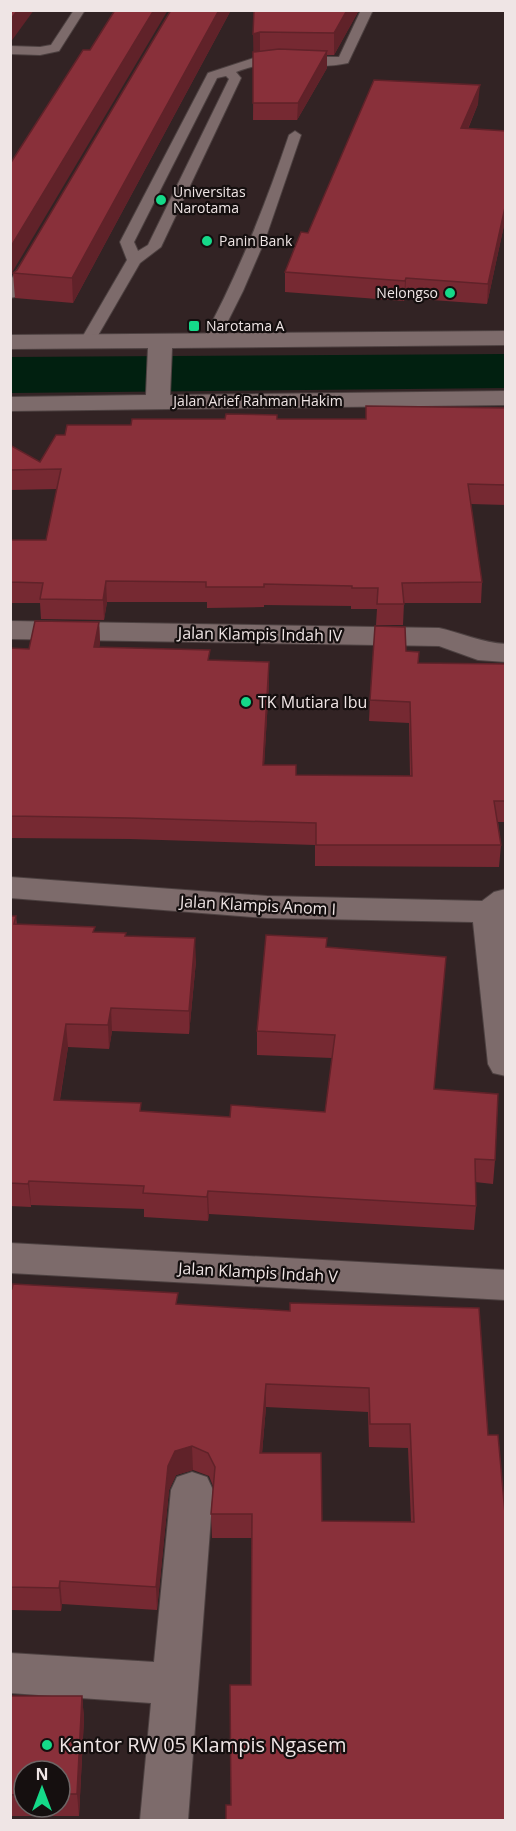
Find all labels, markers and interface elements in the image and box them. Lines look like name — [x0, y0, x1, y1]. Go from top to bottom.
place label: Universitas Narotama — [173, 182, 246, 217]
marker: Universitas Narotama — [154, 193, 168, 207]
place label: Panin Bank — [219, 231, 293, 250]
marker: Panin Bank — [200, 234, 214, 248]
place label: Nelongso — [376, 283, 438, 302]
marker: Nelongso — [443, 286, 457, 300]
place label: Narotama A — [206, 316, 285, 335]
marker: Narotama A — [187, 319, 201, 333]
street label: Jalan Arief Rahman Hakim — [171, 391, 343, 410]
street label: Jalan Klampis Indah IV — [176, 622, 343, 646]
place label: TK Mutiara Ibu — [258, 691, 367, 713]
marker: TK Mutiara Ibu — [239, 695, 253, 709]
street label: Jalan Klampis Anom I — [177, 890, 337, 920]
street label: Jalan Klampis Indah V — [176, 1257, 339, 1287]
place label: Kantor RW 05 Klampis Ngasem — [59, 1731, 346, 1758]
marker: Kantor RW 05 Klampis Ngasem — [40, 1738, 54, 1752]
north arrow — [12, 1759, 72, 1819]
text: N — [35, 1763, 49, 1785]

